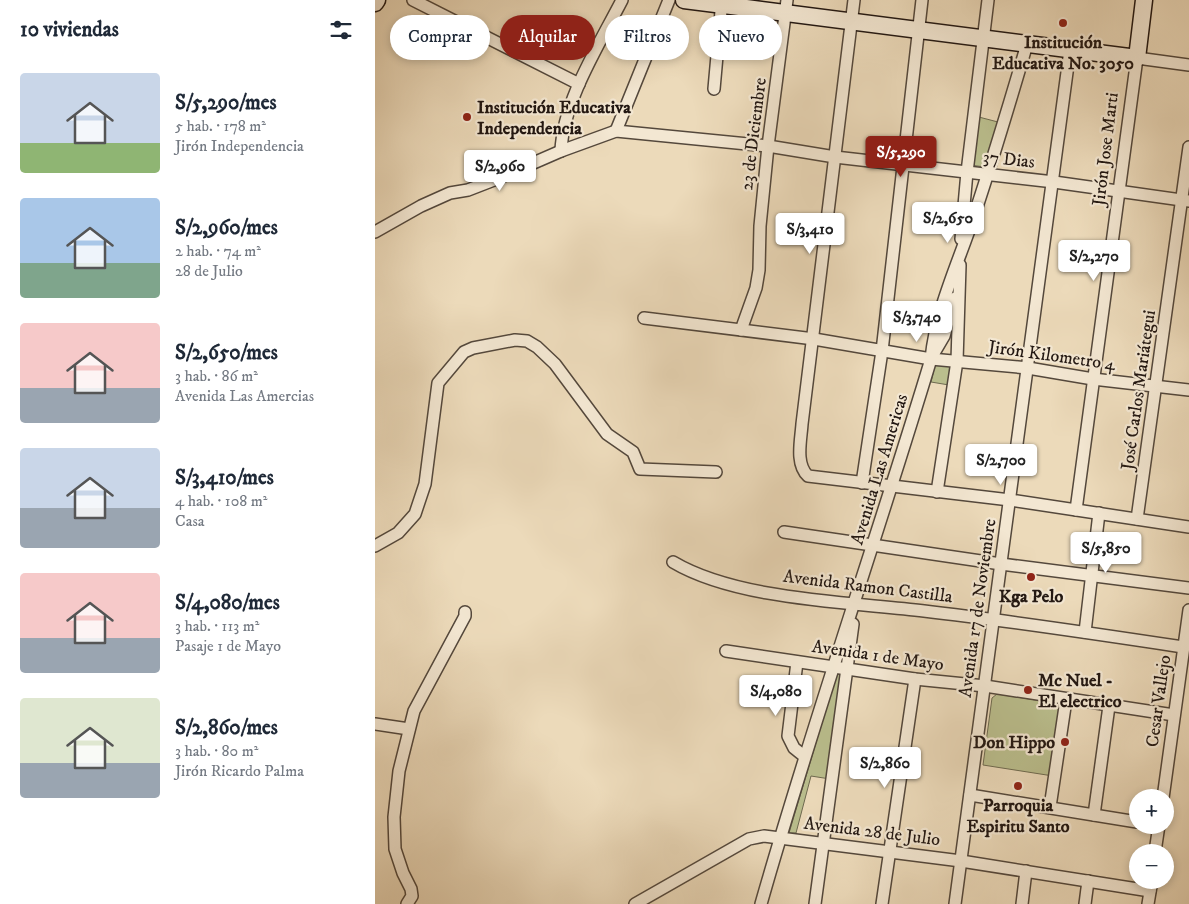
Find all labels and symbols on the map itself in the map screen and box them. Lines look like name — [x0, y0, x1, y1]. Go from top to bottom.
marker: Institución Educativa No. 3050 — [1057, 17, 1069, 29]
place label: Institución Educativa No. 3050 — [992, 32, 1134, 75]
street label: 23 de Diciembre — [736, 76, 772, 192]
street label: Jirón Jose Marti — [1088, 91, 1124, 209]
place label: Institución Educativa Independencia — [477, 97, 631, 140]
marker: Institución Educativa Independencia — [461, 111, 473, 123]
pin: S/5,290 — [855, 136, 947, 178]
street label: 37 Dias — [982, 146, 1036, 174]
pin: S/2,960 — [454, 150, 546, 192]
pin: S/2,650 — [902, 202, 994, 244]
pin: S/3,410 — [764, 212, 856, 255]
pin: S/2,270 — [1048, 240, 1140, 282]
pin: S/3,740 — [871, 300, 963, 343]
street label: José Carlos Mariátegui — [1117, 309, 1161, 474]
street label: Jirón Kilometro 4 — [985, 336, 1117, 376]
street label: Avenida Las Americas — [847, 391, 913, 547]
pin: S/2,700 — [955, 444, 1047, 486]
street label: Avenida 17 de Noviembre — [955, 517, 1001, 699]
pin: S/5,850 — [1060, 532, 1152, 574]
street label: Avenida Ramon Castilla — [782, 566, 954, 608]
marker: Kga Pelo — [1025, 571, 1037, 583]
place label: Kga Pelo — [999, 586, 1064, 608]
street label: Avenida 1 de Mayo — [811, 636, 945, 676]
street label: Cesar Vallejo — [1142, 653, 1176, 749]
place label: Mc Nuel - El electrico — [1038, 670, 1122, 713]
pin: S/4,080 — [730, 674, 822, 717]
marker: Mc Nuel - El electrico — [1022, 684, 1034, 696]
place label: Don Hippo — [973, 732, 1055, 754]
marker: Don Hippo — [1059, 736, 1071, 748]
pin: S/2,860 — [839, 746, 931, 789]
marker: Parroquia Espiritu Santo — [1012, 780, 1024, 792]
place label: Parroquia Espiritu Santo — [967, 795, 1070, 838]
street label: Avenida 28 de Julio — [802, 813, 942, 851]

